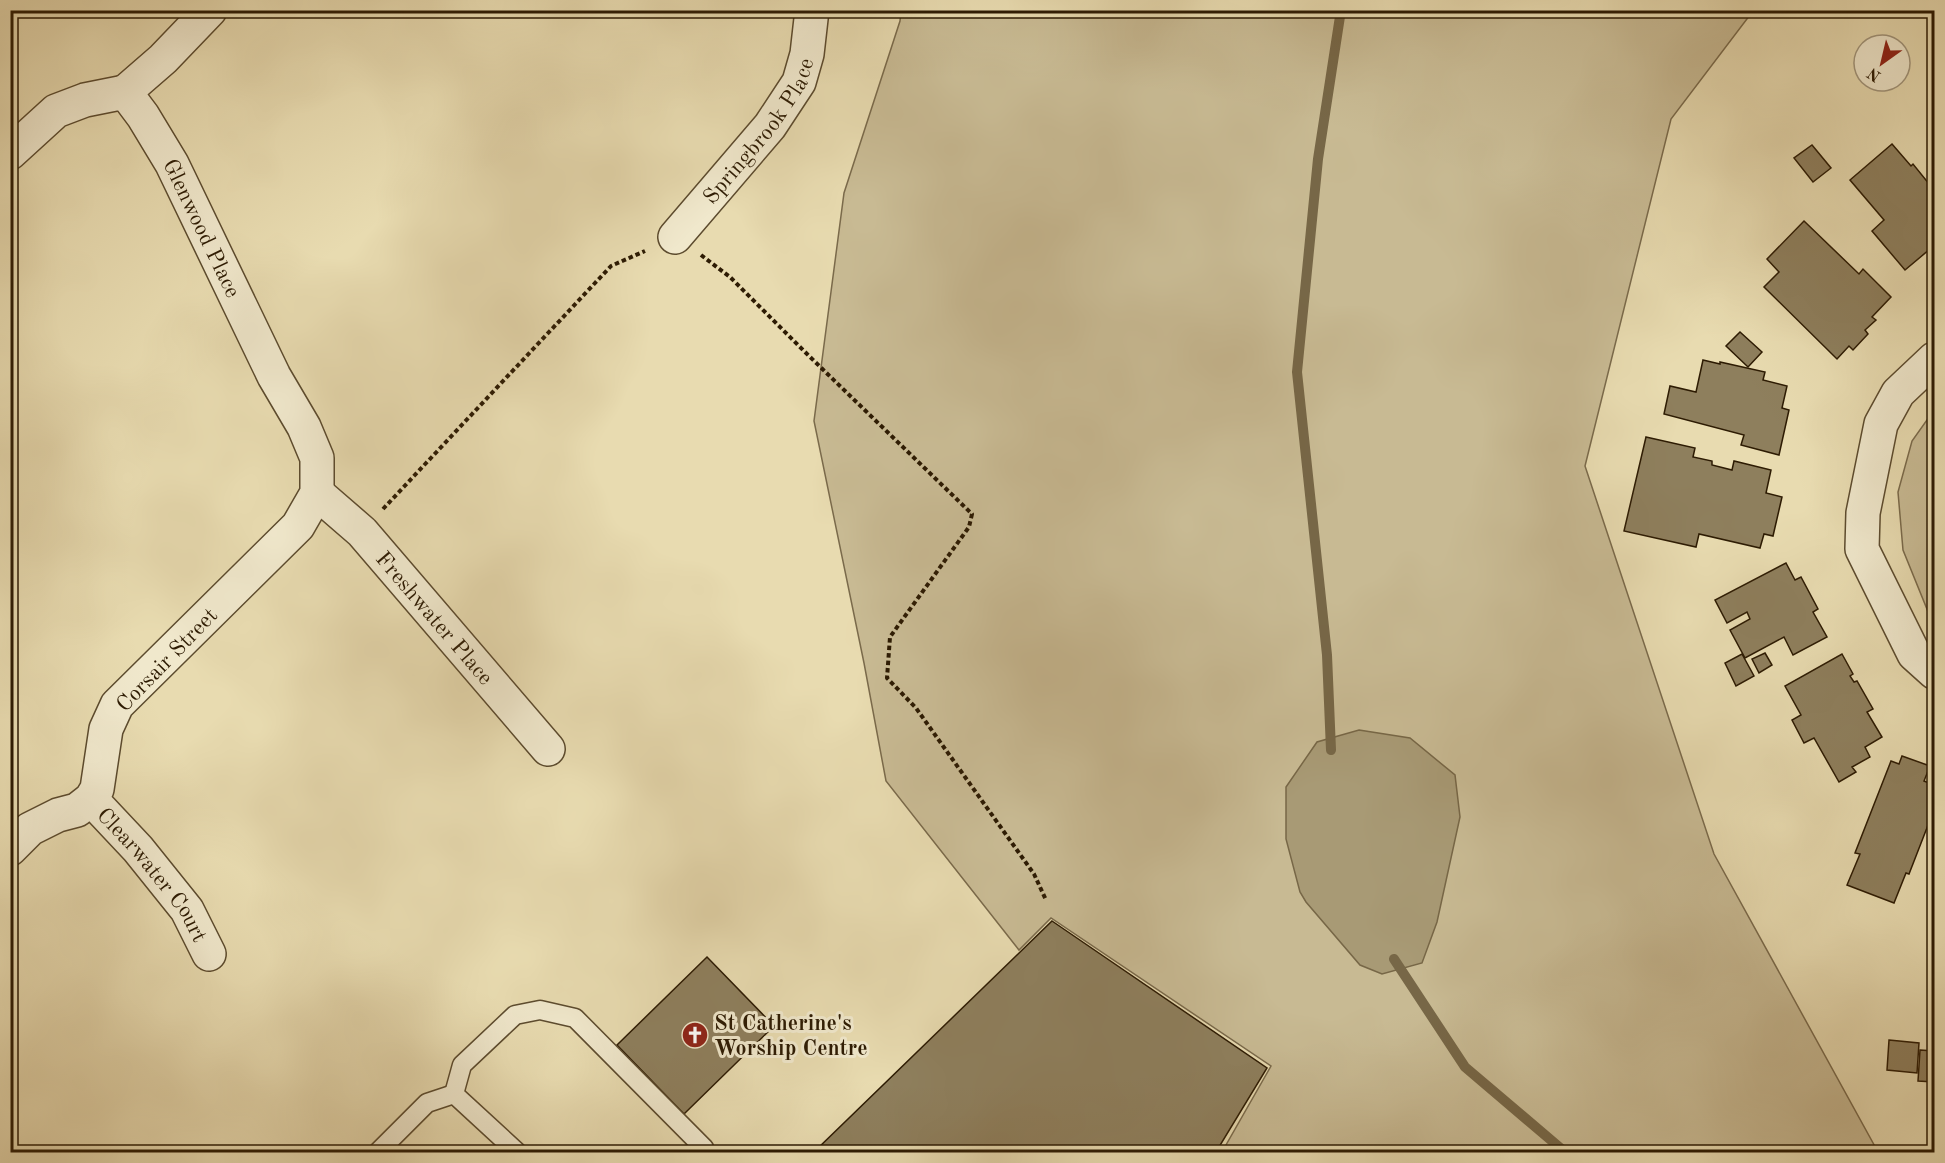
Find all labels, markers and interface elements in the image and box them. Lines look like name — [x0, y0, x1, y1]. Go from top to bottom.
north arrow — [1852, 33, 1912, 93]
street label: Springbrook Place — [700, 56, 818, 209]
text: N — [1865, 63, 1884, 84]
street label: Glenwood Place — [158, 156, 244, 301]
street label: Freshwater Place — [371, 548, 496, 689]
street label: Corsair Street — [113, 604, 222, 716]
street label: Clearwater Court — [92, 804, 210, 946]
place label: St Catherine's Worship Centre — [714, 1013, 868, 1060]
church icon: St Catherine's Worship Centre — [680, 1020, 710, 1050]

